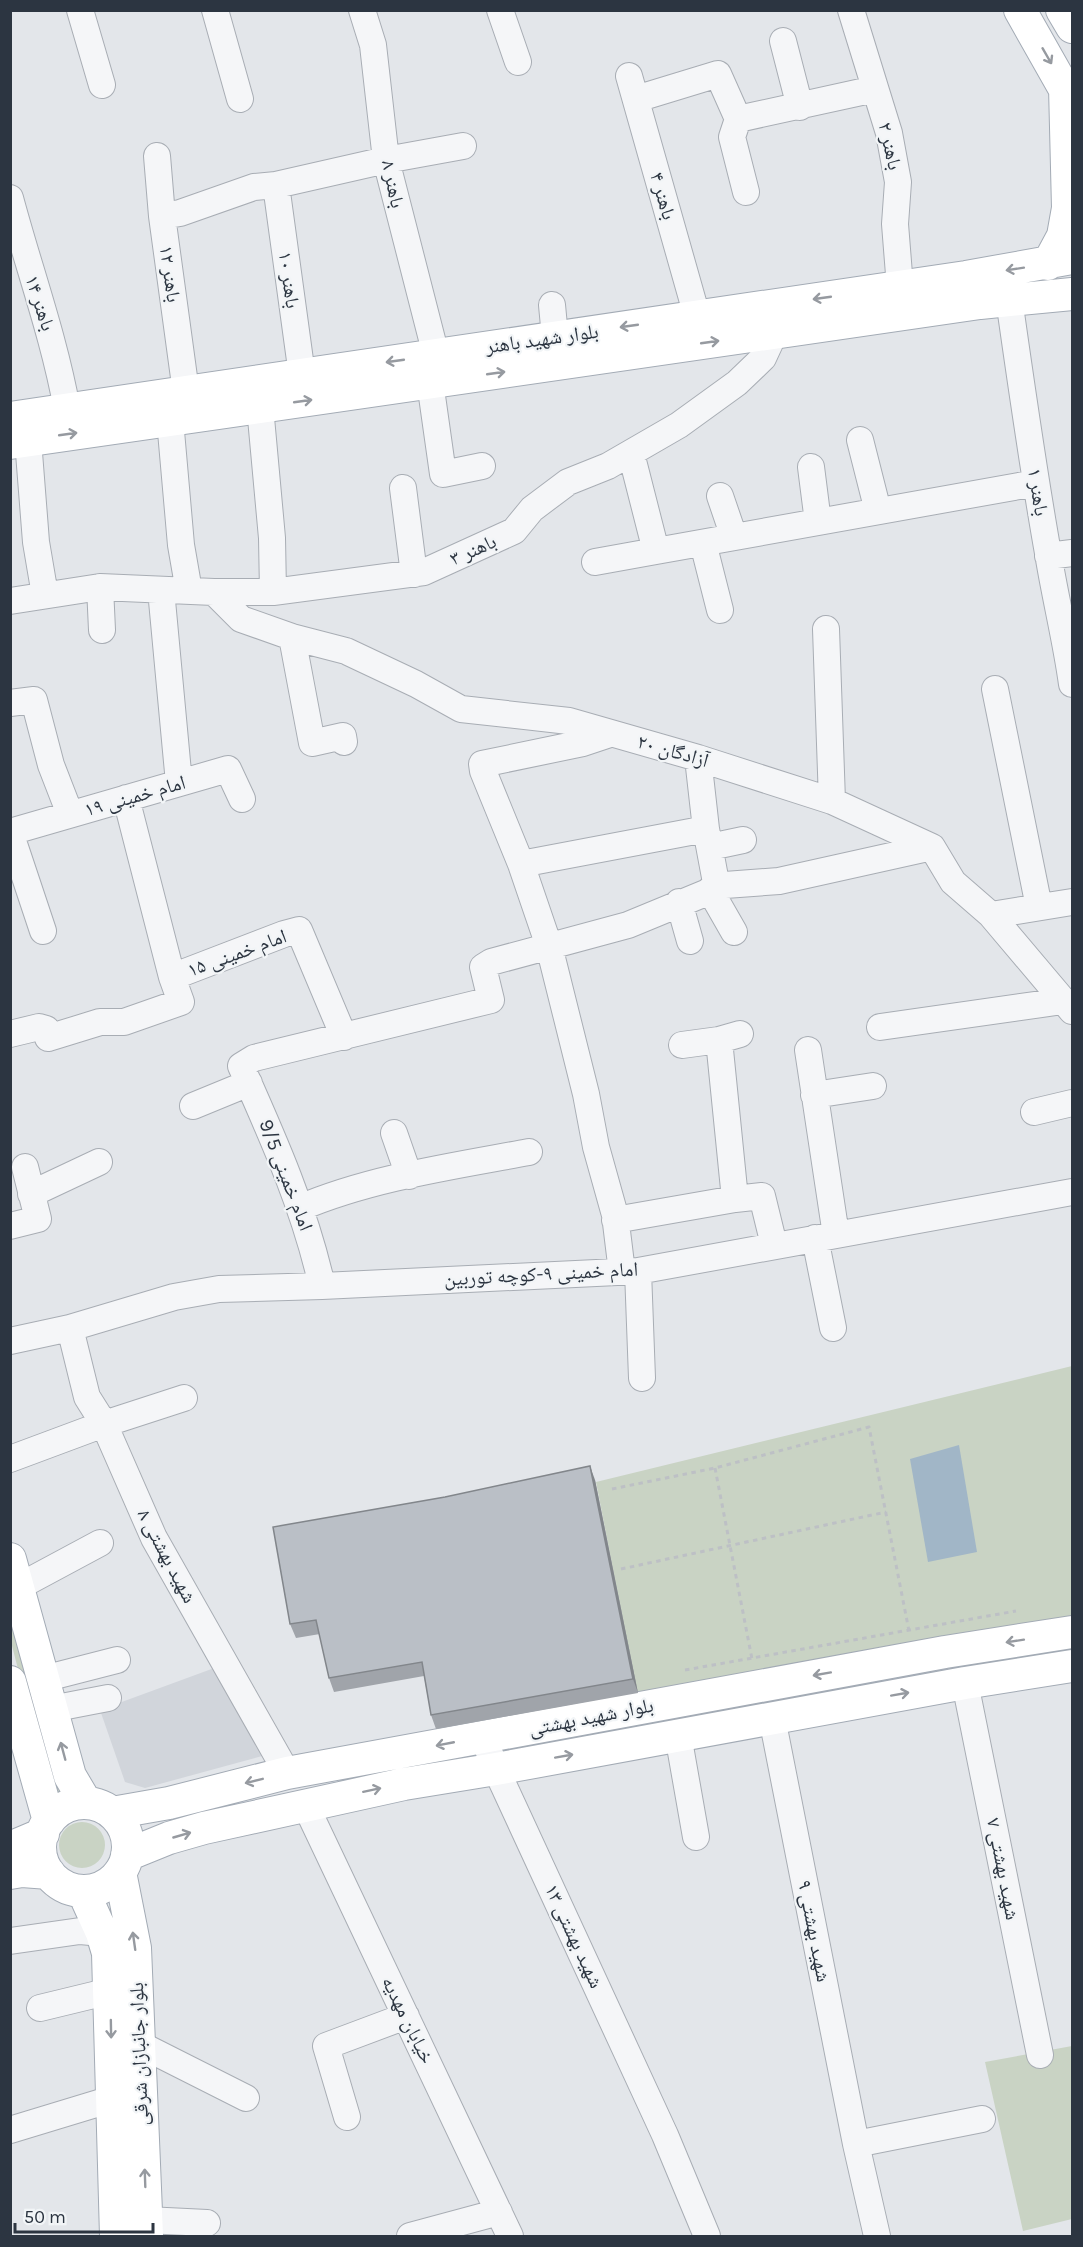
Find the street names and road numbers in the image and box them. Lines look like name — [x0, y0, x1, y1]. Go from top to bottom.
street label: باهنر ۲ — [873, 120, 907, 172]
street label: باهنر ۸ — [377, 158, 409, 210]
street label: باهنر ۴ — [645, 170, 681, 222]
street label: باهنر ۱۲ — [155, 244, 185, 304]
street label: باهنر ۱۰ — [274, 250, 304, 310]
street label: باهنر ۱۴ — [20, 272, 60, 334]
street label: بلوار شهید باهنر — [483, 320, 600, 358]
street label: باهنر ۱ — [1023, 466, 1053, 518]
street label: باهنر ۳ — [446, 530, 500, 570]
street label: آزادگان ۲۰ — [635, 730, 712, 772]
street label: امام خمینی ۱۹ — [82, 771, 189, 823]
street label: امام خمینی ۱۵ — [184, 924, 290, 983]
street label: امام خمینی 9/5 — [252, 1116, 318, 1235]
street label: امام خمینی ۹-کوچه توربین — [443, 1257, 639, 1293]
street label: شهید بهشتی ۸ — [133, 1505, 201, 1607]
street label: بلوار شهید بهشتی — [527, 1694, 655, 1740]
street label: شهید بهشتی ۷ — [982, 1816, 1024, 1922]
street label: شهید بهشتی ۹ — [793, 1878, 835, 1984]
street label: شهید بهشتی ۱۳ — [540, 1880, 608, 1992]
street label: خیابان مهدیه — [377, 1973, 439, 2068]
street label: بلوار جانبازان شرقی — [125, 1982, 153, 2126]

